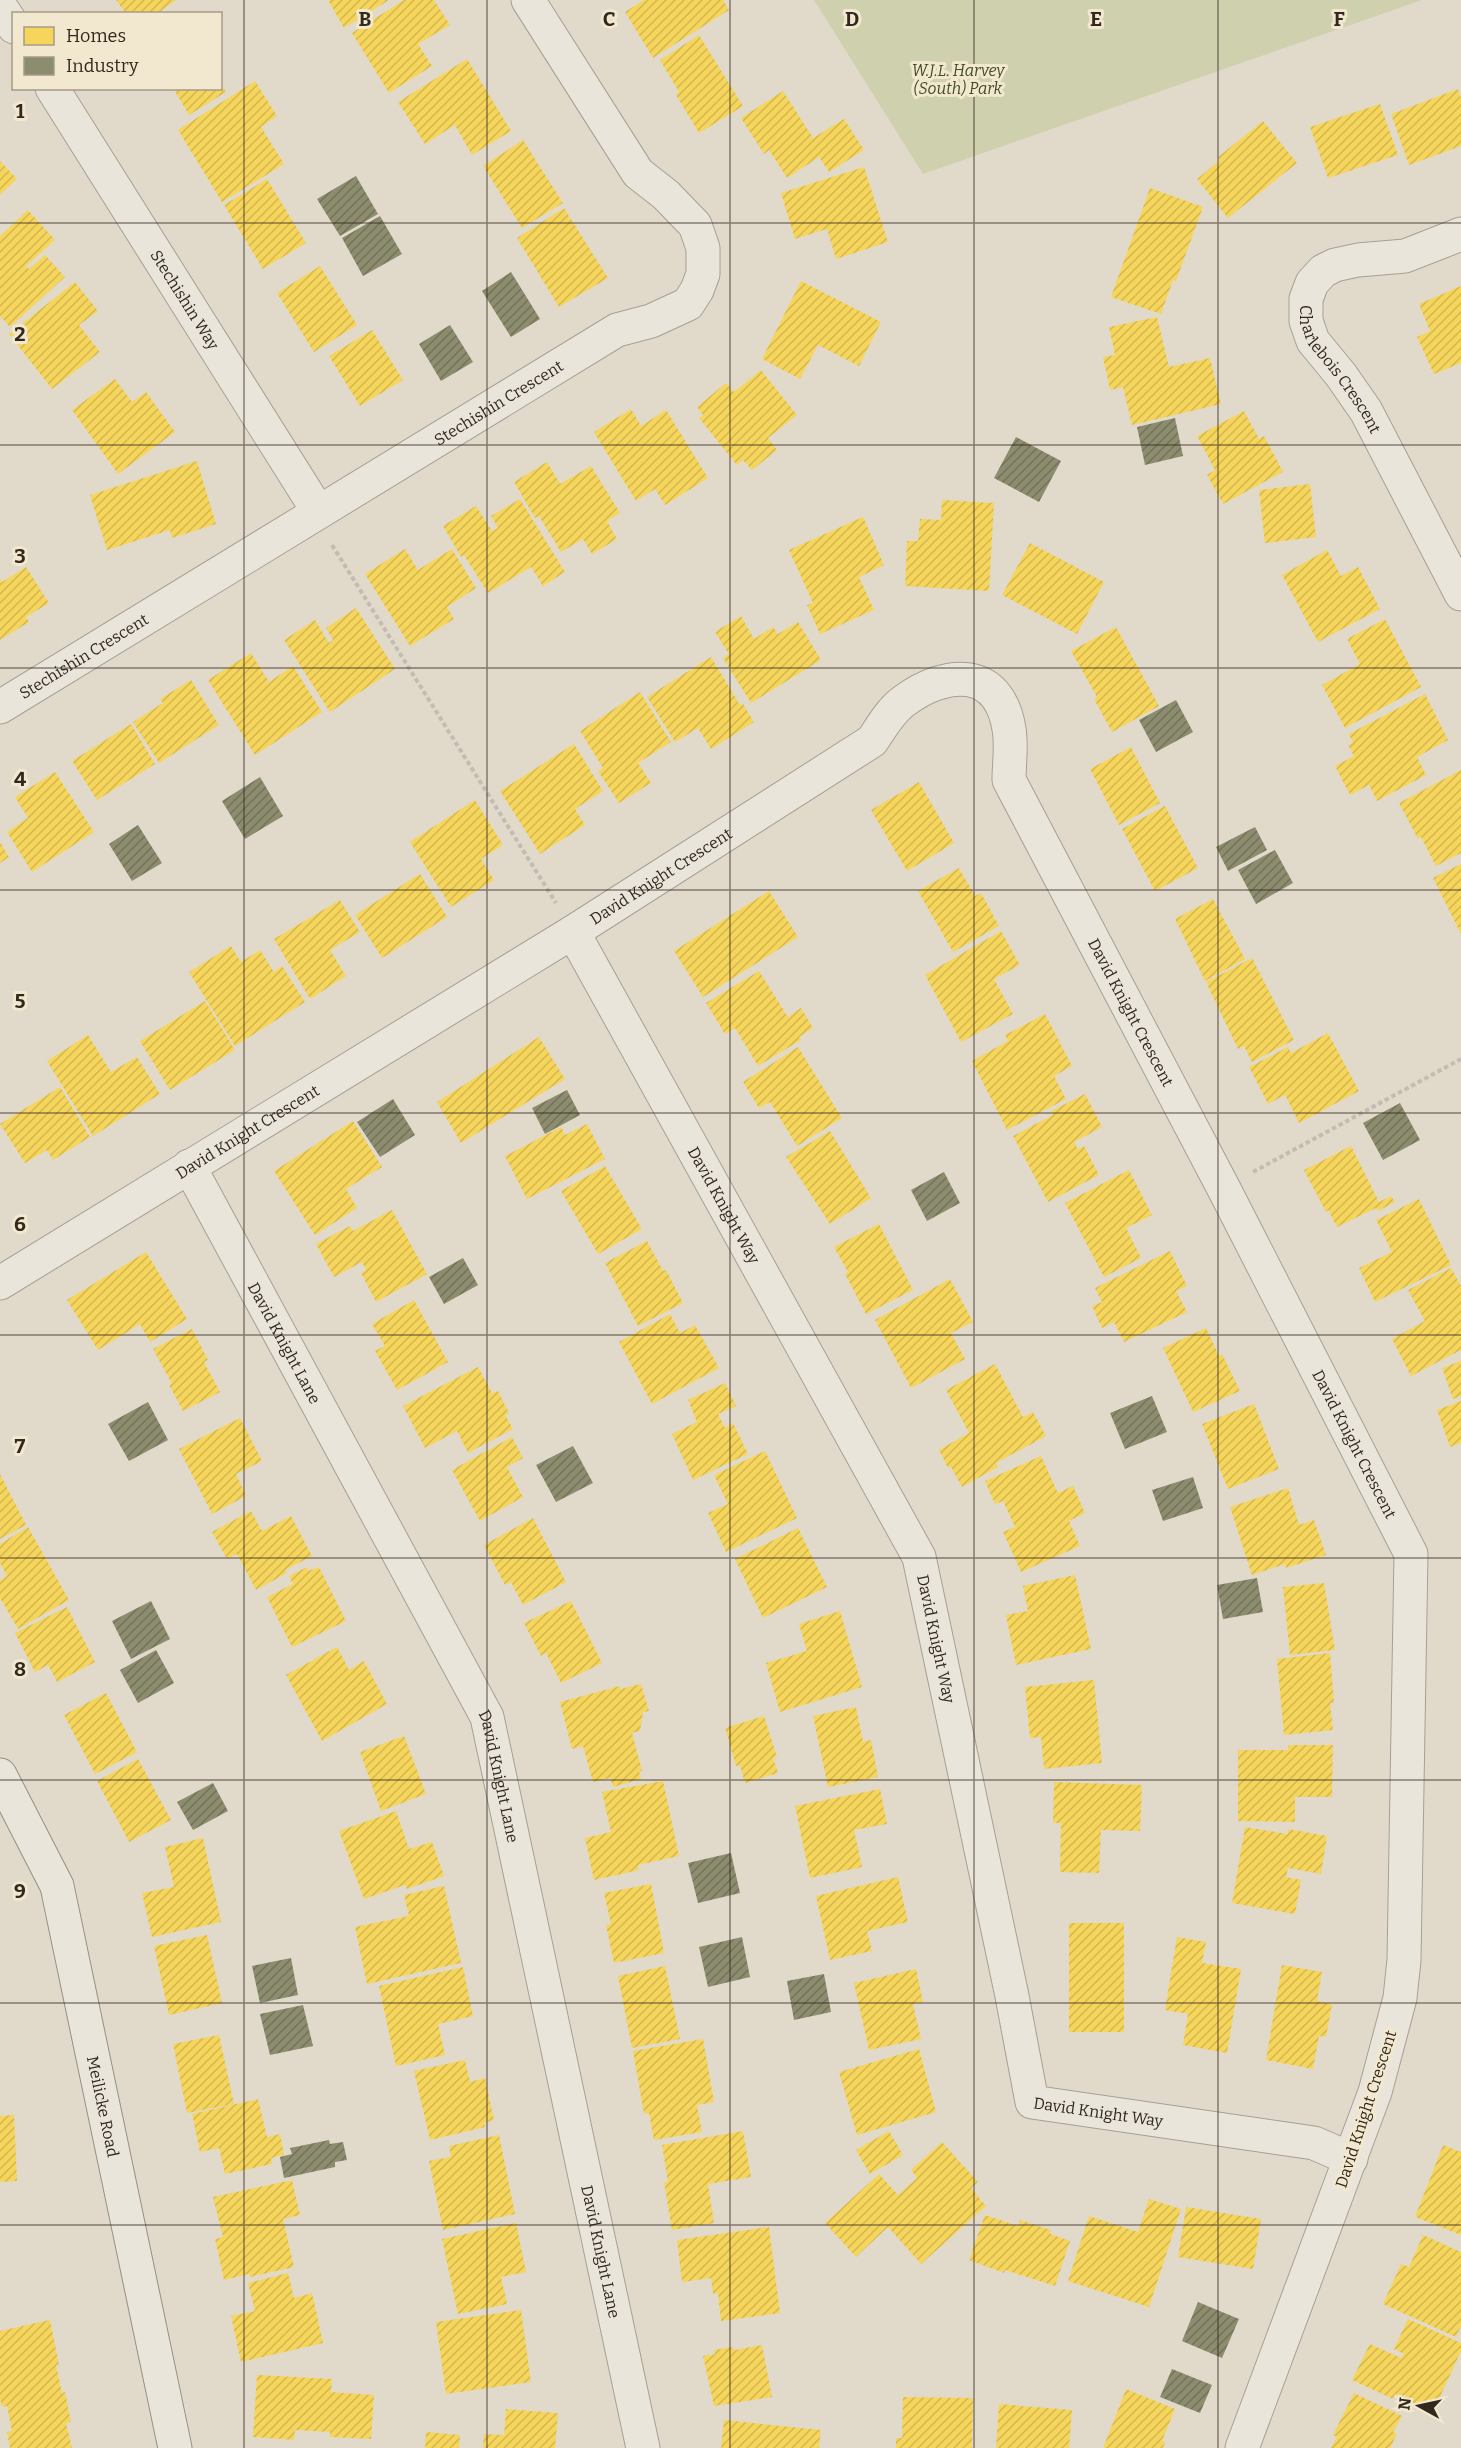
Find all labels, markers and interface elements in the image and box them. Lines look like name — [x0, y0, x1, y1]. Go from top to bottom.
text: B — [359, 7, 372, 31]
text: C — [603, 7, 615, 31]
text: D — [845, 7, 859, 31]
text: E — [1090, 7, 1102, 31]
text: F — [1333, 7, 1345, 31]
legend — [12, 12, 222, 90]
text: Homes — [66, 25, 126, 47]
text: Industry — [66, 55, 139, 77]
park label: W.J.L. Harvey (South) Park — [912, 61, 1005, 98]
text: 1 — [16, 99, 25, 123]
street label: Stechishin Way — [147, 246, 224, 353]
street label: Charlebois Crescent — [1297, 305, 1385, 436]
text: 2 — [14, 322, 26, 346]
street label: Stechishin Crescent — [430, 356, 567, 449]
text: 3 — [14, 544, 26, 568]
street label: Stechishin Crescent — [16, 609, 152, 703]
text: 4 — [14, 767, 26, 791]
street label: David Knight Crescent — [586, 824, 735, 928]
street label: David Knight Crescent — [1084, 935, 1178, 1090]
text: 5 — [15, 989, 26, 1013]
street label: David Knight Crescent — [172, 1080, 323, 1183]
street label: David Knight Way — [684, 1143, 764, 1267]
text: 6 — [14, 1212, 26, 1236]
street label: David Knight Lane — [244, 1279, 325, 1407]
street label: David Knight Crescent — [1309, 1366, 1401, 1522]
text: 7 — [15, 1434, 26, 1458]
street label: David Knight Way — [913, 1573, 959, 1705]
text: 8 — [14, 1657, 26, 1681]
street label: David Knight Lane — [475, 1706, 523, 1844]
text: 9 — [14, 1879, 26, 1903]
street label: David Knight Crescent — [1332, 2028, 1401, 2190]
street label: Meilicke Road — [83, 2054, 123, 2159]
street label: David Knight Way — [1032, 2093, 1165, 2131]
street label: David Knight Lane — [578, 2183, 624, 2320]
north arrow — [1389, 2376, 1449, 2436]
text: N — [1394, 2397, 1415, 2411]

